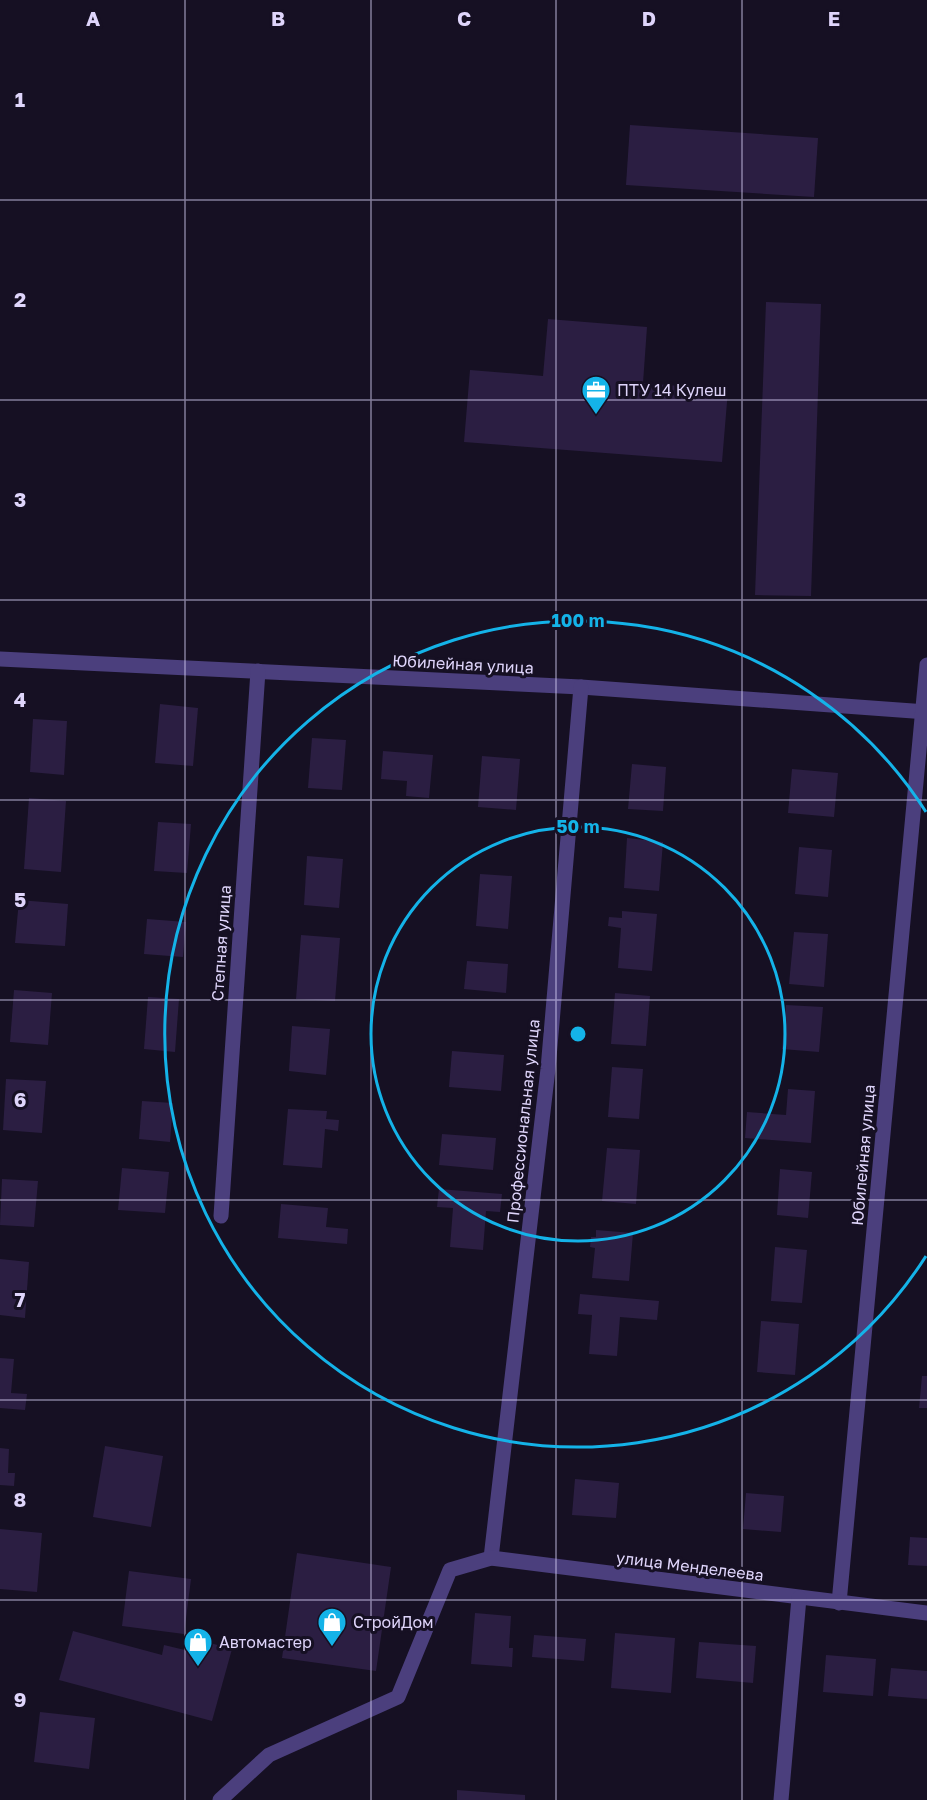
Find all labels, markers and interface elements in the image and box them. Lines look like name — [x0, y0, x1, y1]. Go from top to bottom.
text: A — [86, 6, 100, 30]
text: B — [271, 6, 285, 30]
text: C — [457, 6, 471, 30]
text: D — [642, 6, 656, 30]
text: E — [828, 6, 840, 30]
text: 1 — [15, 87, 25, 111]
text: 2 — [14, 287, 26, 311]
office icon: ПТУ 14 Кулеш — [580, 374, 612, 416]
place label: ПТУ 14 Кулеш — [617, 380, 726, 400]
text: 3 — [14, 487, 26, 511]
text: 100 m — [552, 609, 604, 631]
street label: Юбилейная улица — [392, 650, 534, 678]
text: 4 — [14, 687, 26, 711]
text: 50 m — [557, 815, 599, 837]
street label: Степная улица — [207, 884, 235, 1002]
text: 5 — [14, 887, 26, 911]
street label: Профессиональная улица — [502, 1018, 544, 1224]
centre of rings — [568, 1024, 588, 1044]
street label: Юбилейная улица — [847, 1084, 879, 1226]
text: 6 — [14, 1087, 26, 1111]
text: 7 — [15, 1287, 26, 1311]
text: 8 — [14, 1487, 26, 1511]
street label: улица Менделеева — [615, 1547, 765, 1585]
shop icon: СтройДом — [316, 1606, 348, 1648]
place label: СтройДом — [353, 1612, 434, 1632]
shop icon: Автомастер — [182, 1626, 214, 1668]
place label: Автомастер — [219, 1632, 312, 1652]
text: 9 — [14, 1687, 26, 1711]

